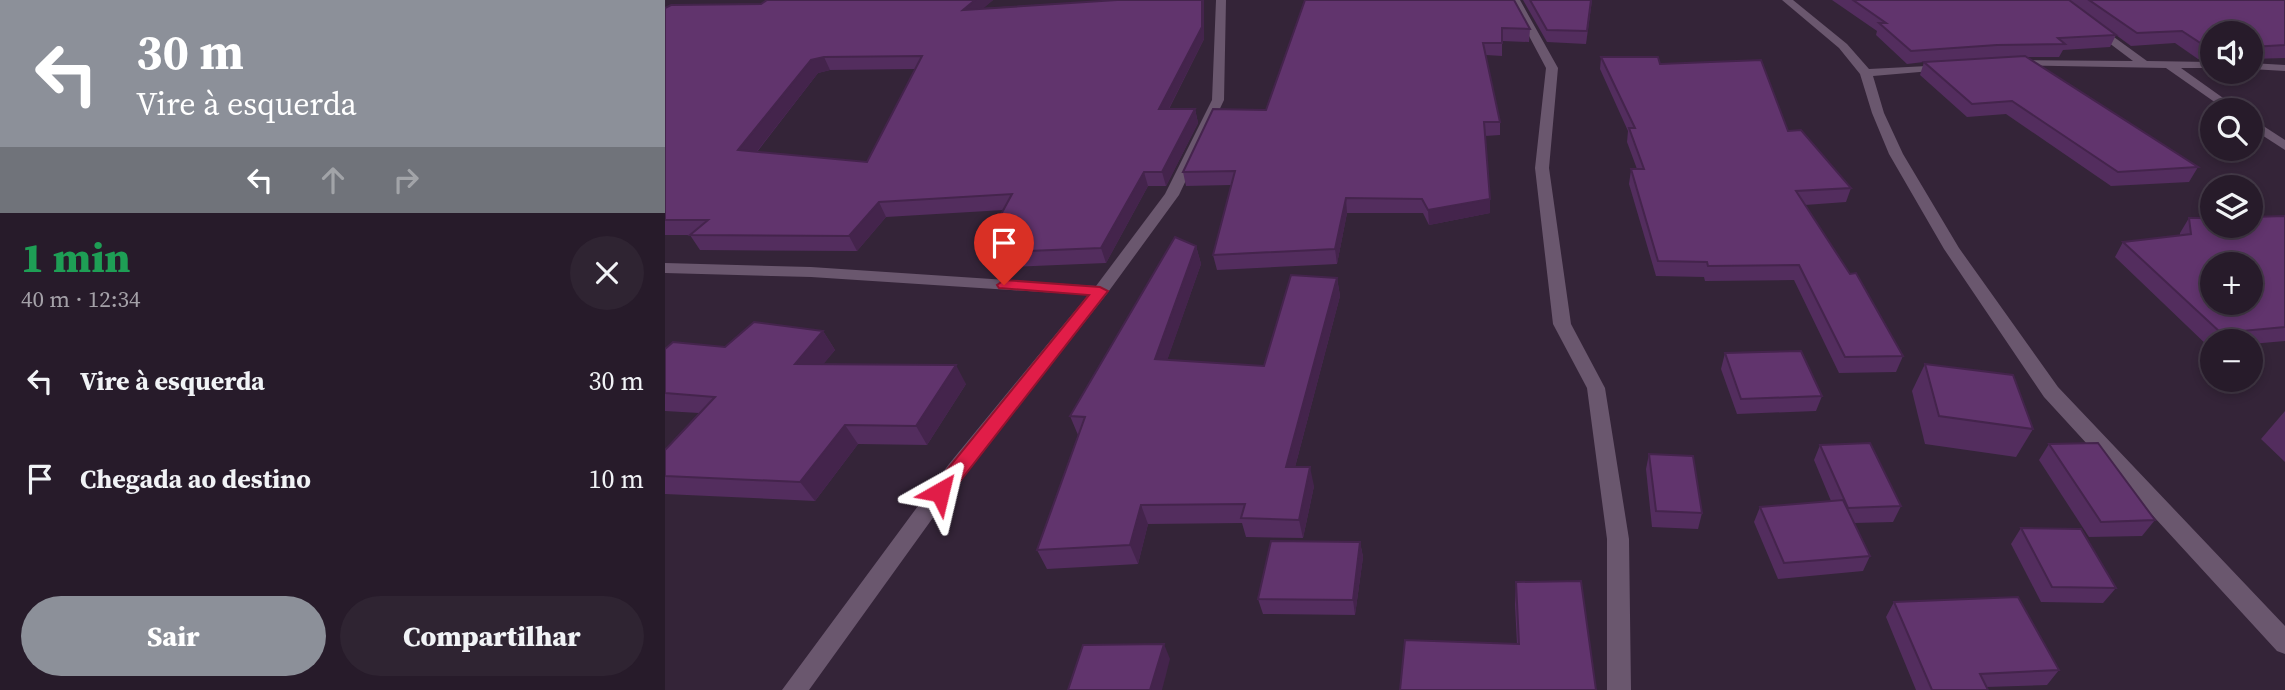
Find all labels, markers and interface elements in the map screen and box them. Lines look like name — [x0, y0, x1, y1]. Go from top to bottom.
text: 30 m — [136, 18, 244, 85]
map controls — [2200, 21, 2263, 392]
button: sound — [2200, 21, 2263, 84]
icon: left — [21, 28, 112, 119]
text: Vire à esquerda — [136, 82, 357, 126]
button: search — [2200, 98, 2263, 161]
icon: left — [241, 161, 279, 199]
icon: ahead — [314, 161, 352, 199]
icon: right — [387, 161, 425, 199]
button: layers — [2200, 175, 2263, 238]
pin — [974, 213, 1034, 285]
icon: arrive — [985, 224, 1023, 262]
text: 1 min — [21, 228, 131, 286]
button: close — [570, 236, 644, 310]
button: + — [2200, 252, 2263, 315]
text: 40 m · 12:34 — [21, 283, 141, 315]
button: − — [2200, 329, 2263, 392]
icon: left — [21, 362, 59, 400]
text: Vire à esquerda — [80, 363, 265, 399]
text: 30 m — [589, 363, 644, 399]
position arrow — [903, 455, 977, 529]
icon: arrive — [21, 460, 59, 498]
text: Chegada ao destino — [80, 461, 311, 497]
text: 10 m — [589, 461, 644, 497]
button: Sair — [21, 596, 326, 676]
button: Compartilhar — [340, 596, 644, 676]

